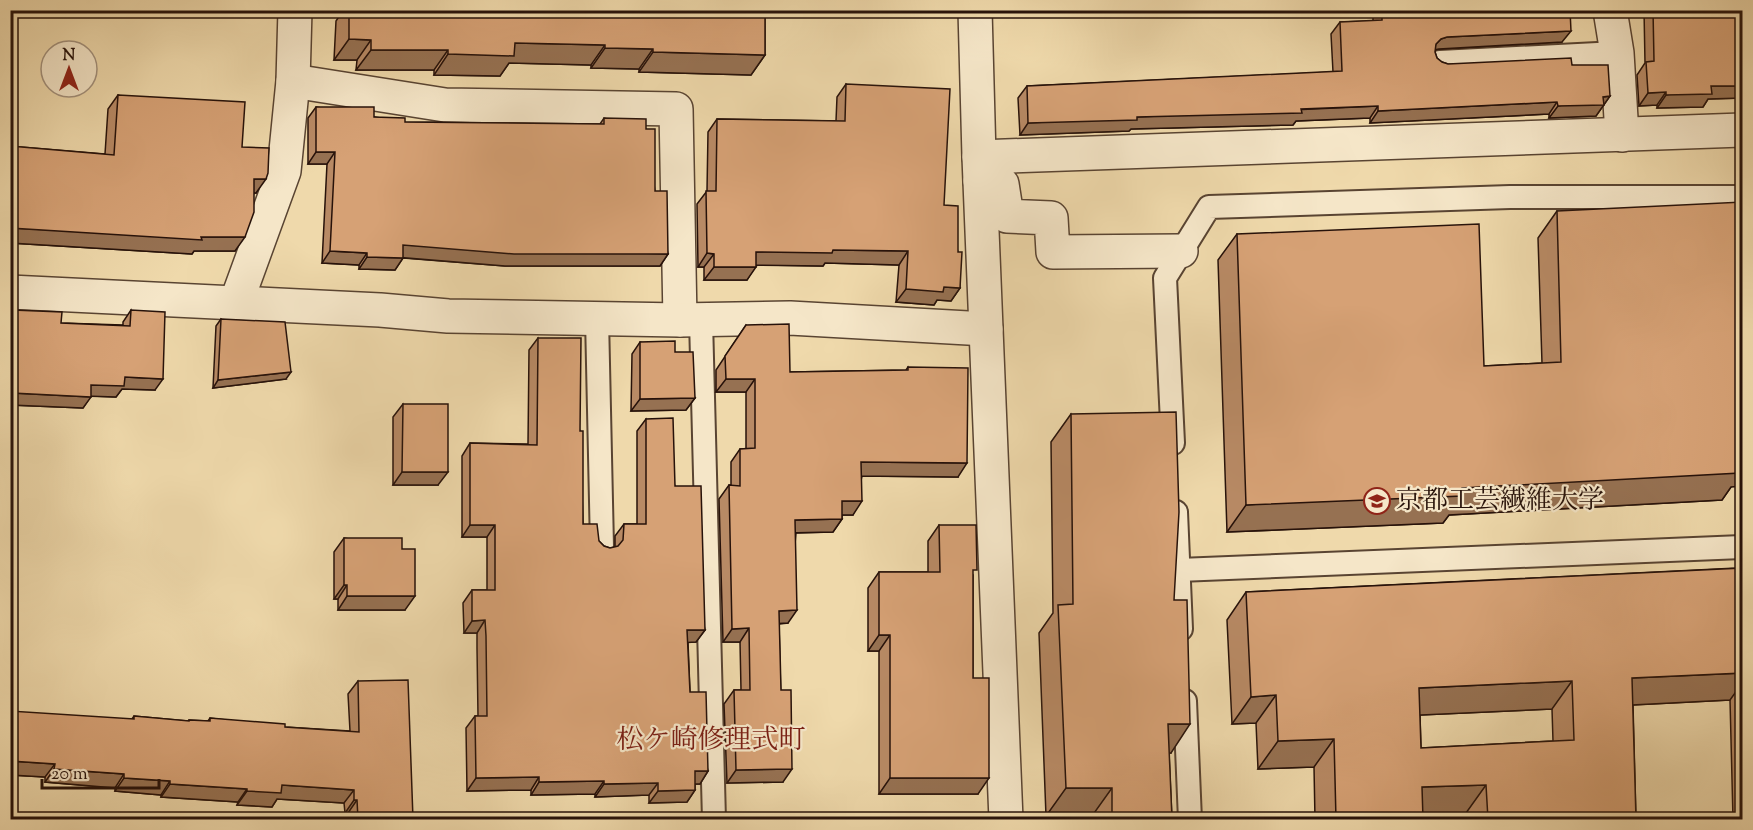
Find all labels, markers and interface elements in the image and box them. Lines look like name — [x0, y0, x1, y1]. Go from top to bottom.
north arrow — [39, 39, 99, 99]
text: N — [63, 45, 76, 68]
place label: 京都工芸繊維大学 — [1396, 483, 1604, 520]
school or university icon: 京都工芸繊維大学 — [1362, 486, 1392, 516]
district label: 松ケ崎修理式町 — [617, 722, 806, 761]
scale bar — [42, 752, 159, 790]
text: 20 m — [51, 762, 88, 788]

